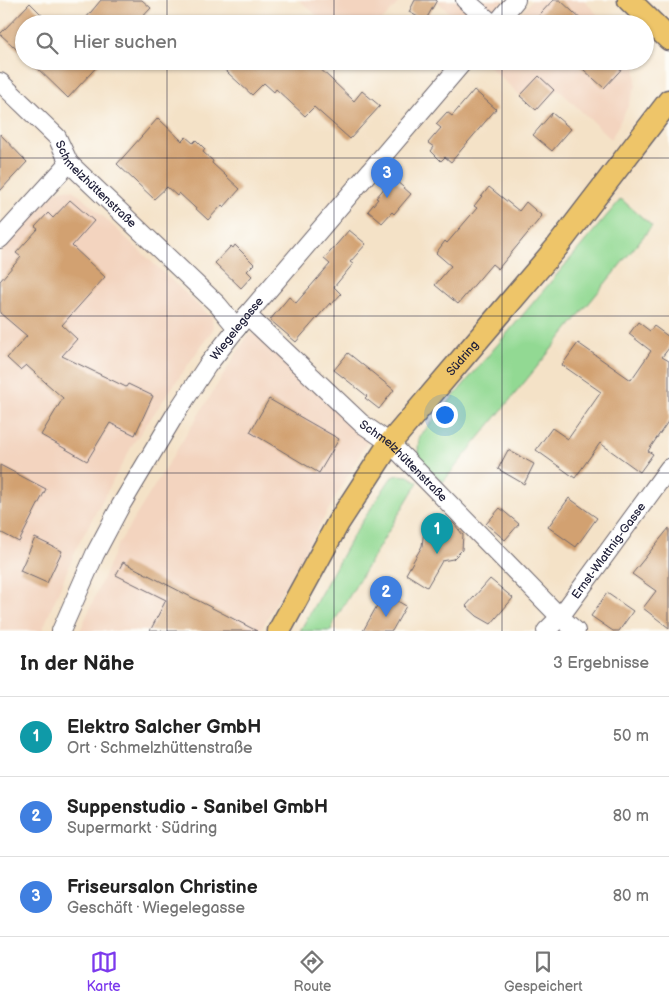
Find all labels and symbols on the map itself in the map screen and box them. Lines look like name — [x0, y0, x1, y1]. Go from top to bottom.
street label: Schmelzhüttenstraße — [52, 138, 139, 231]
pin: 3 — [371, 157, 403, 198]
street label: Wiegelegasse — [207, 294, 267, 364]
street label: Südring — [443, 338, 482, 379]
your location — [432, 402, 458, 428]
street label: Schmelzhüttenstraße — [356, 417, 450, 505]
street label: Ernst-Wlattnig-Gasse — [569, 500, 649, 602]
pin: 1 — [421, 513, 453, 554]
pin: 2 — [370, 576, 402, 617]

